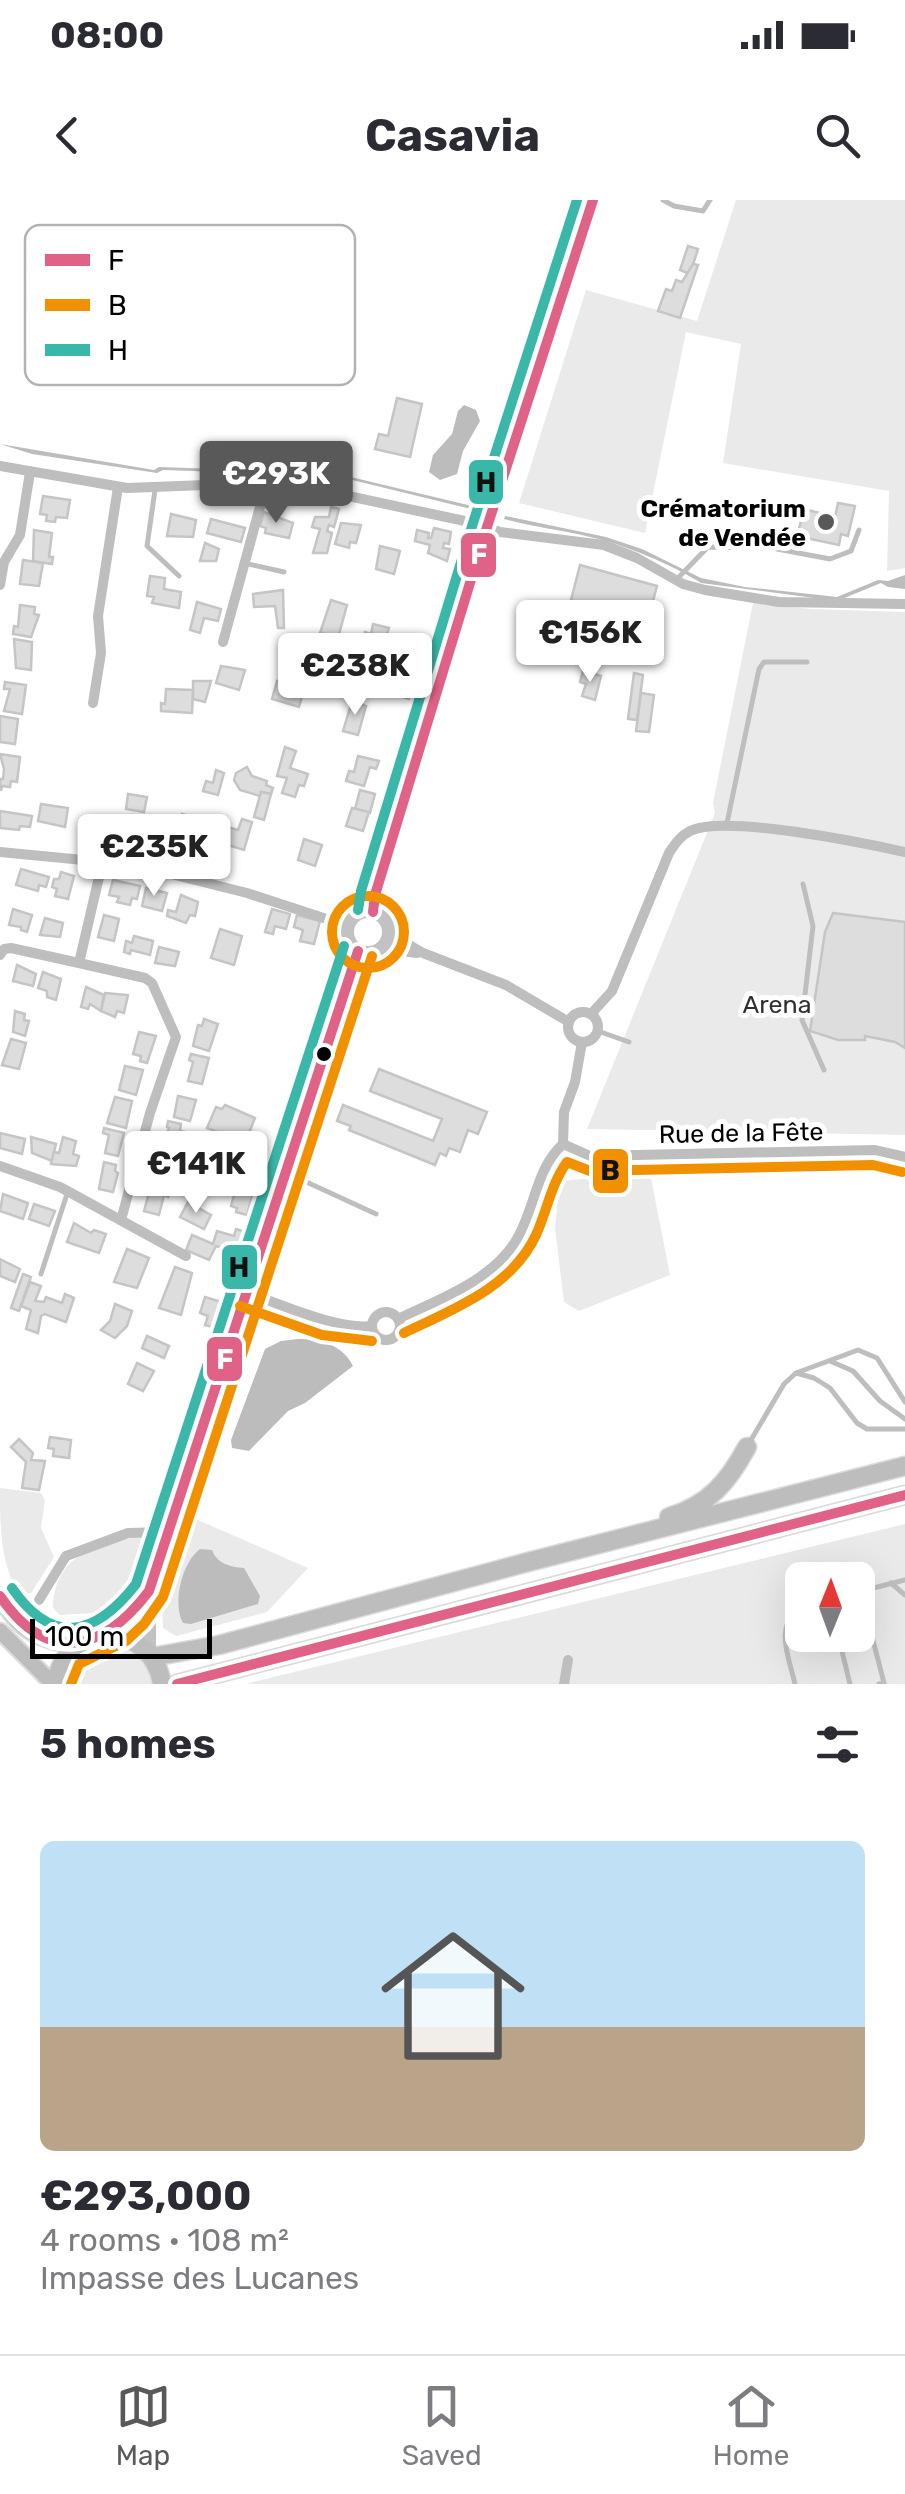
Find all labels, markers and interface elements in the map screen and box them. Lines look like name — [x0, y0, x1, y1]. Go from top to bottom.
text: 08:00 — [50, 12, 164, 58]
icon: back — [40, 108, 95, 163]
icon: search — [810, 108, 865, 163]
text: Casavia — [365, 109, 540, 162]
legend — [25, 225, 355, 385]
text: F — [108, 244, 124, 277]
text: B — [108, 289, 127, 322]
text: H — [108, 334, 128, 367]
pin: €293K — [206, 441, 346, 526]
text: €293K — [222, 454, 330, 492]
line badge: H — [467, 458, 505, 506]
text: H — [476, 466, 496, 499]
place label: Crématorium de Vendée — [640, 494, 806, 552]
marker: Crématorium de Vendée — [815, 511, 837, 533]
line badge: F — [459, 531, 498, 579]
text: F — [470, 538, 488, 571]
pin: €156K — [520, 600, 660, 685]
text: €156K — [538, 613, 642, 651]
pin: €238K — [285, 633, 425, 718]
text: €238K — [300, 646, 410, 684]
pin: €235K — [84, 814, 224, 899]
text: €235K — [100, 827, 208, 865]
park label: Arena — [743, 990, 811, 1019]
unlabelled marker — [314, 1044, 334, 1064]
street label: Rue de la Fête — [658, 1117, 824, 1149]
pin: €141K — [126, 1131, 266, 1216]
text: €141K — [146, 1144, 246, 1182]
line badge: B — [591, 1147, 630, 1195]
text: B — [600, 1154, 620, 1187]
line badge: H — [220, 1243, 259, 1291]
text: H — [229, 1251, 249, 1284]
line badge: F — [205, 1335, 244, 1383]
text: F — [216, 1343, 234, 1376]
north arrow — [785, 1562, 875, 1652]
map controls — [785, 1562, 875, 1652]
scale bar — [30, 1614, 212, 1658]
text: 100 m — [45, 1620, 124, 1653]
icon: filters — [810, 1717, 865, 1772]
text: 5 homes — [40, 1719, 216, 1769]
icon: home — [363, 1906, 543, 2086]
text: €293,000 — [40, 2171, 252, 2221]
text: 4 rooms · 108 m² — [40, 2221, 289, 2259]
text: Impasse des Lucanes — [40, 2259, 359, 2297]
tab: Map — [116, 2379, 171, 2472]
tab: Saved — [402, 2379, 482, 2472]
tab: Home — [713, 2379, 789, 2472]

